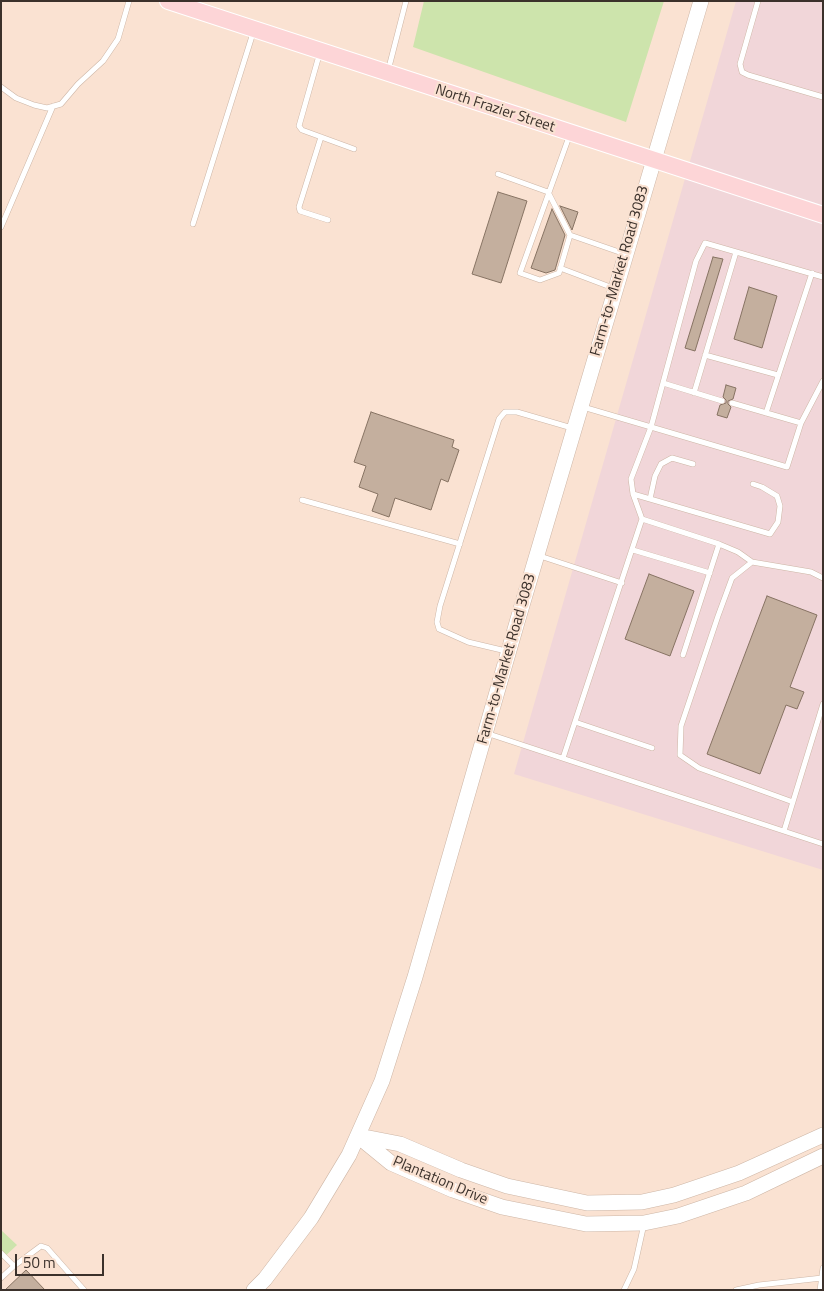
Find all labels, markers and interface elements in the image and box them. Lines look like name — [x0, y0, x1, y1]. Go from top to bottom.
street label: North Frazier Street — [433, 81, 557, 137]
street label: Farm-to-Market Road 3083 — [587, 184, 653, 358]
street label: Farm-to-Market Road 3083 — [474, 572, 540, 746]
street label: Plantation Drive — [390, 1153, 490, 1209]
scale bar — [18, 1244, 106, 1276]
text: 50 m — [23, 1251, 56, 1274]

